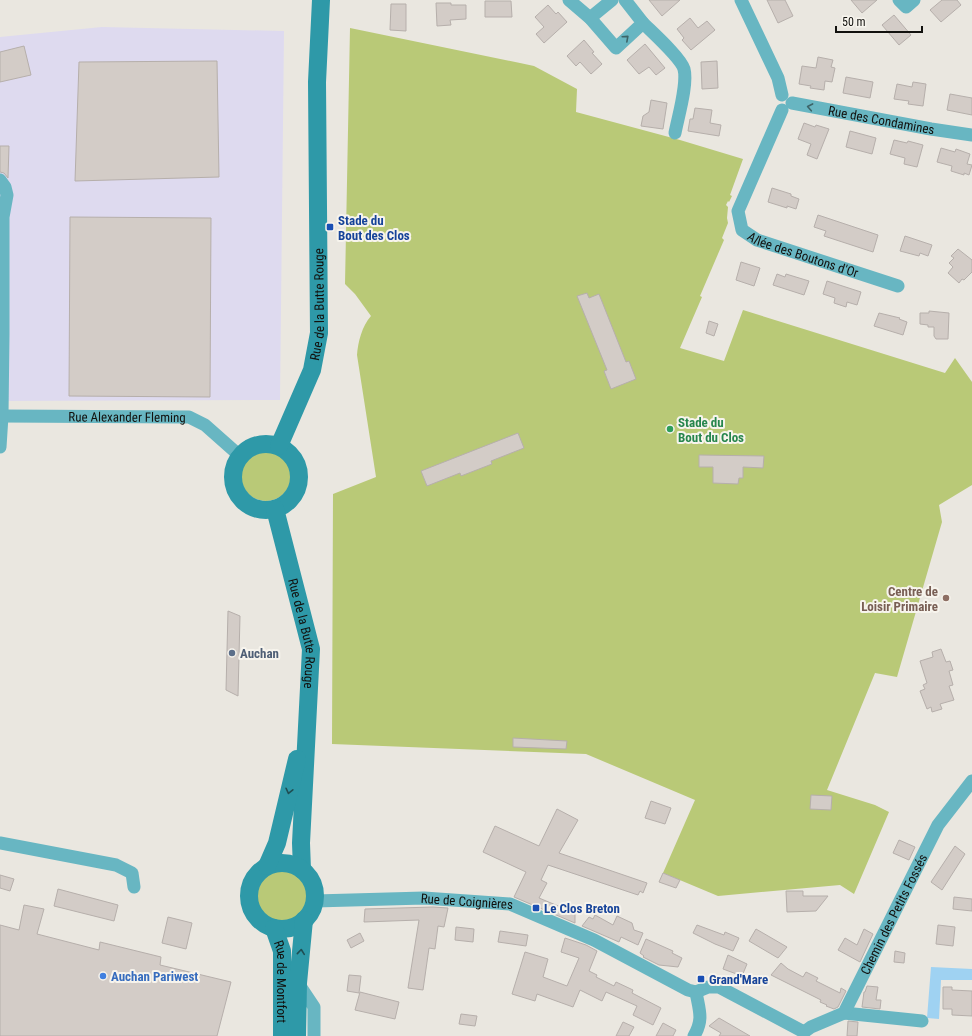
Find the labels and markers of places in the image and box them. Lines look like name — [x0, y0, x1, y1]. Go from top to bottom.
place label: Stade du Bout des Clos — [338, 213, 410, 243]
marker: Stade du Bout des Clos — [325, 222, 335, 232]
place label: Stade du Bout du Clos — [678, 415, 744, 445]
marker: Stade du Bout du Clos — [665, 424, 675, 434]
place label: Centre de Loisir Primaire — [861, 584, 938, 614]
marker: Centre de Loisir Primaire — [941, 593, 951, 603]
place label: Auchan — [240, 646, 279, 661]
marker: Auchan — [227, 648, 237, 658]
place label: Le Clos Breton — [544, 901, 620, 916]
marker: Le Clos Breton — [531, 903, 541, 913]
place label: Auchan Pariwest — [111, 969, 198, 984]
marker: Auchan Pariwest — [98, 971, 108, 981]
place label: Grand'Mare — [709, 972, 768, 987]
marker: Grand'Mare — [696, 974, 706, 984]

